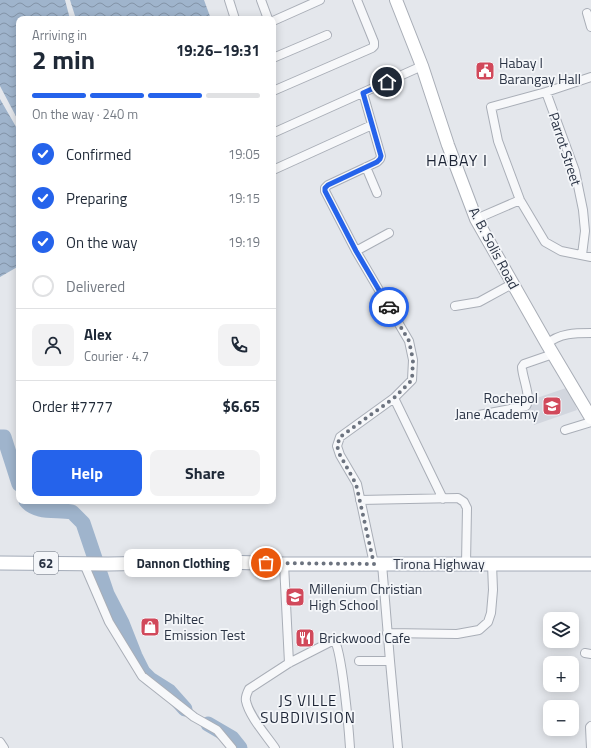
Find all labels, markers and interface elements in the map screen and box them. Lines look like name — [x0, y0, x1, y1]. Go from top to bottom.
text: Arriving in — [32, 25, 87, 45]
text: 19:26–19:31 — [176, 39, 260, 62]
text: 2 min — [32, 40, 95, 79]
place label: Habay I Barangay Hall — [499, 52, 581, 89]
public building icon: Habay I Barangay Hall — [474, 60, 496, 82]
pin — [370, 65, 404, 99]
icon: home — [376, 71, 398, 93]
text: On the way · 240 m — [32, 104, 138, 124]
street label: Parrot Street — [544, 109, 587, 188]
icon: check — [32, 143, 54, 165]
text: Confirmed — [66, 143, 131, 166]
text: 19:05 — [228, 144, 260, 164]
district label: HABAY I — [426, 148, 488, 172]
icon: check — [32, 187, 54, 209]
text: Preparing — [66, 187, 127, 210]
text: 19:15 — [228, 188, 260, 208]
street label: A. B. Solis Road — [464, 203, 525, 293]
icon: check — [32, 231, 54, 253]
text: On the way — [66, 231, 138, 254]
text: 19:19 — [228, 232, 260, 252]
text: Delivered — [66, 275, 125, 298]
courier — [369, 287, 409, 327]
icon: car — [378, 296, 400, 318]
text: Alex — [84, 323, 112, 346]
button: person — [32, 324, 74, 366]
button: phone — [218, 324, 260, 366]
text: Courier · 4.7 — [84, 346, 149, 366]
place label: Rochepol Jane Academy — [455, 387, 538, 424]
text: Order #7777 — [32, 395, 113, 418]
text: $6.65 — [223, 395, 260, 418]
school or university icon: Rochepol Jane Academy — [541, 395, 563, 417]
button: Help — [32, 450, 142, 496]
button: Share — [150, 450, 260, 496]
pin — [249, 546, 283, 580]
callout: Dannon Clothing — [124, 549, 242, 577]
road number: 62 — [34, 552, 58, 574]
icon: bag — [255, 552, 277, 574]
text: Dannon Clothing — [136, 553, 230, 573]
street label: Tirona Highway — [393, 553, 485, 574]
place label: Millenium Christian High School — [309, 578, 422, 615]
school or university icon: Millenium Christian High School — [284, 586, 306, 608]
place label: Philtec Emission Test — [164, 608, 245, 645]
map controls — [543, 612, 579, 736]
button: layers — [543, 612, 579, 648]
shop icon: Philtec Emission Test — [139, 616, 161, 638]
restaurant icon: Brickwood Cafe — [294, 627, 316, 649]
place label: Brickwood Cafe — [319, 627, 410, 648]
button: + — [543, 656, 579, 692]
district label: JS VILLE SUBDIVISION — [260, 689, 356, 729]
button: − — [543, 700, 579, 736]

